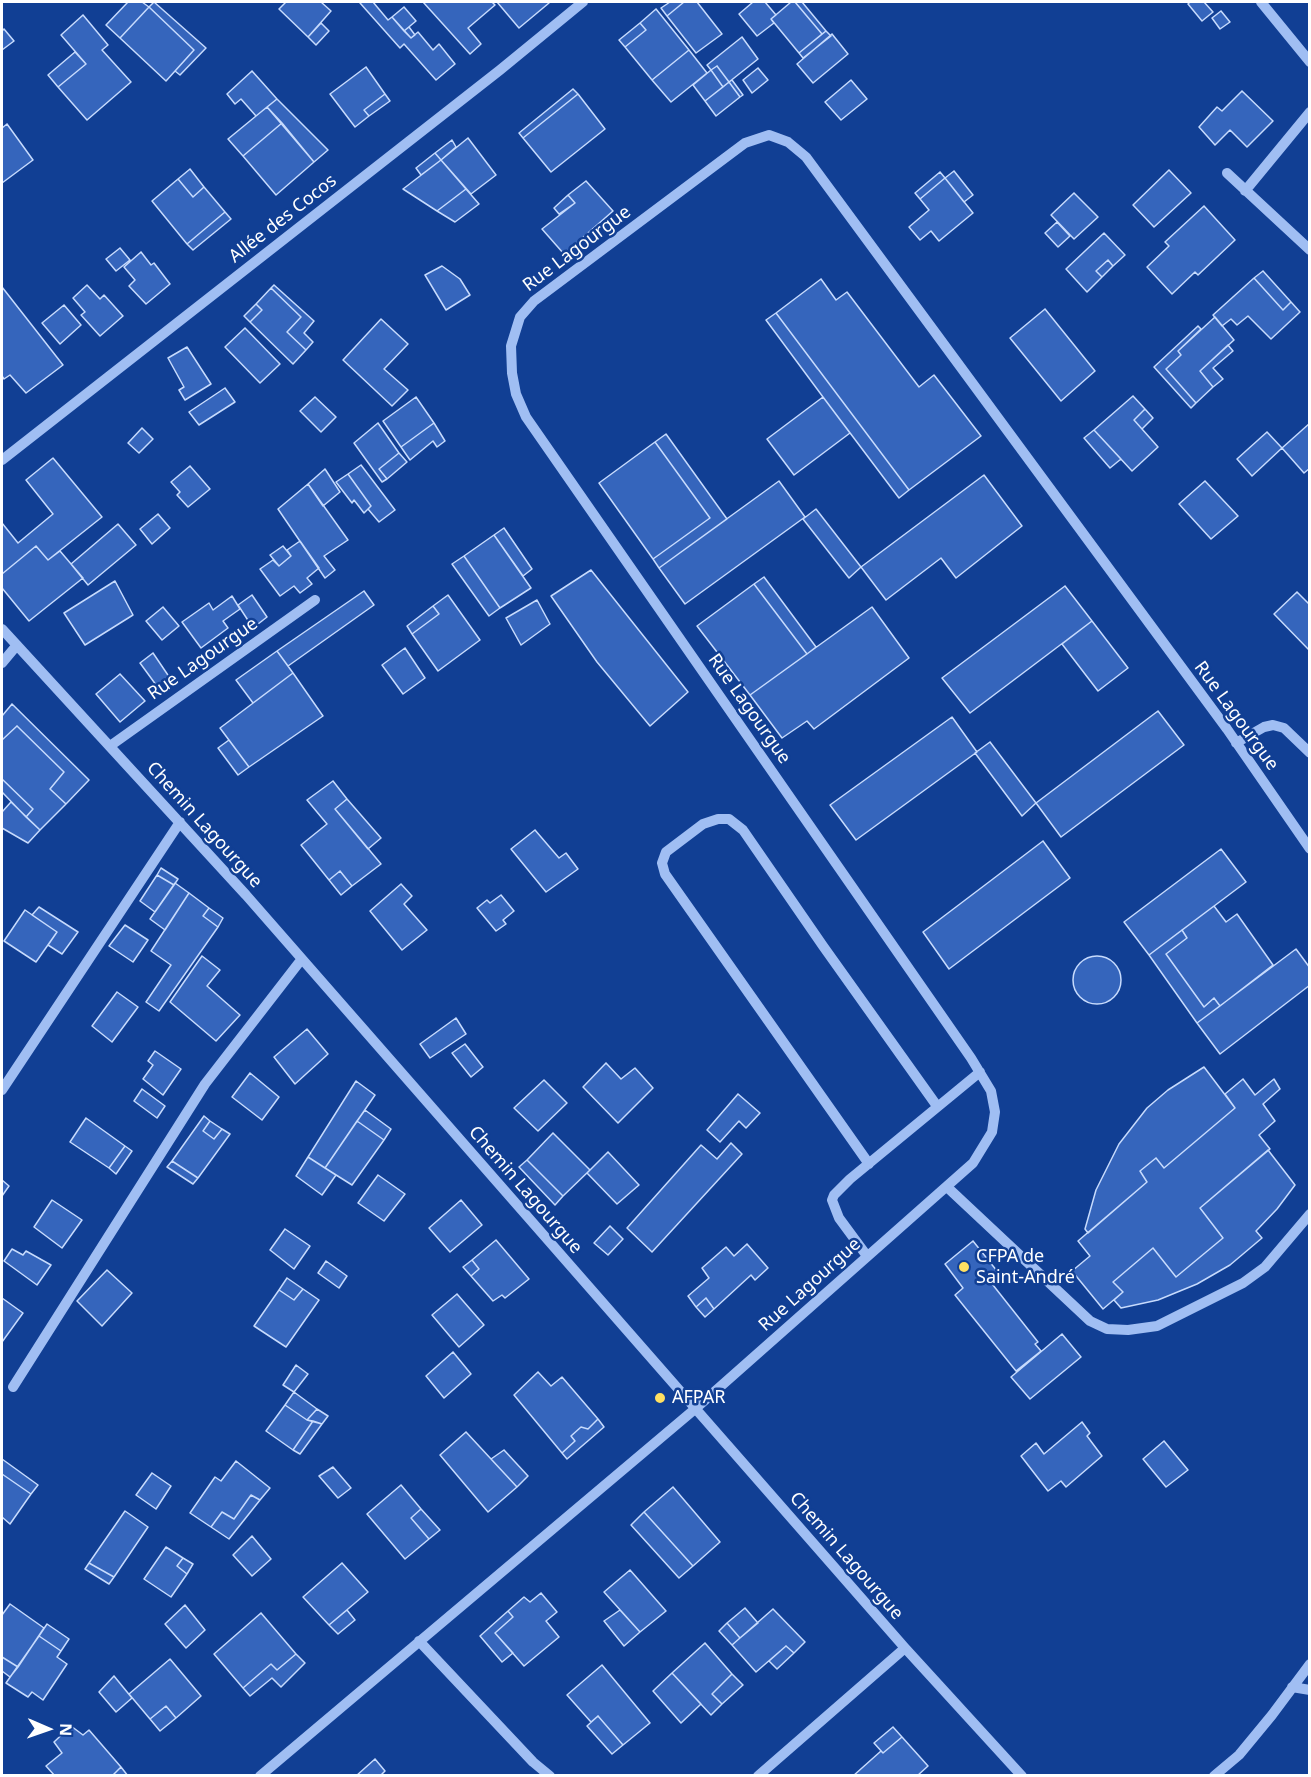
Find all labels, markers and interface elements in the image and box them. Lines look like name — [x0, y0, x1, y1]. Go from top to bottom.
street label: Allée des Cocos — [225, 170, 341, 268]
street label: Rue Lagourgue — [519, 201, 635, 297]
street label: Rue Lagourgue — [144, 613, 262, 705]
street label: Rue Lagourgue — [703, 650, 795, 768]
street label: Rue Lagourgue — [1189, 657, 1283, 775]
street label: Chemin Lagourgue — [142, 758, 266, 892]
street label: Chemin Lagourgue — [464, 1122, 586, 1258]
street label: Rue Lagourgue — [755, 1234, 865, 1336]
place label: CFPA de Saint-André — [976, 1246, 1075, 1288]
marker: CFPA de Saint-André — [957, 1260, 971, 1274]
place label: AFPAR — [672, 1387, 726, 1409]
marker: AFPAR — [653, 1391, 667, 1405]
street label: Chemin Lagourgue — [785, 1488, 907, 1624]
north arrow — [18, 1699, 78, 1759]
text: N — [55, 1723, 77, 1737]

